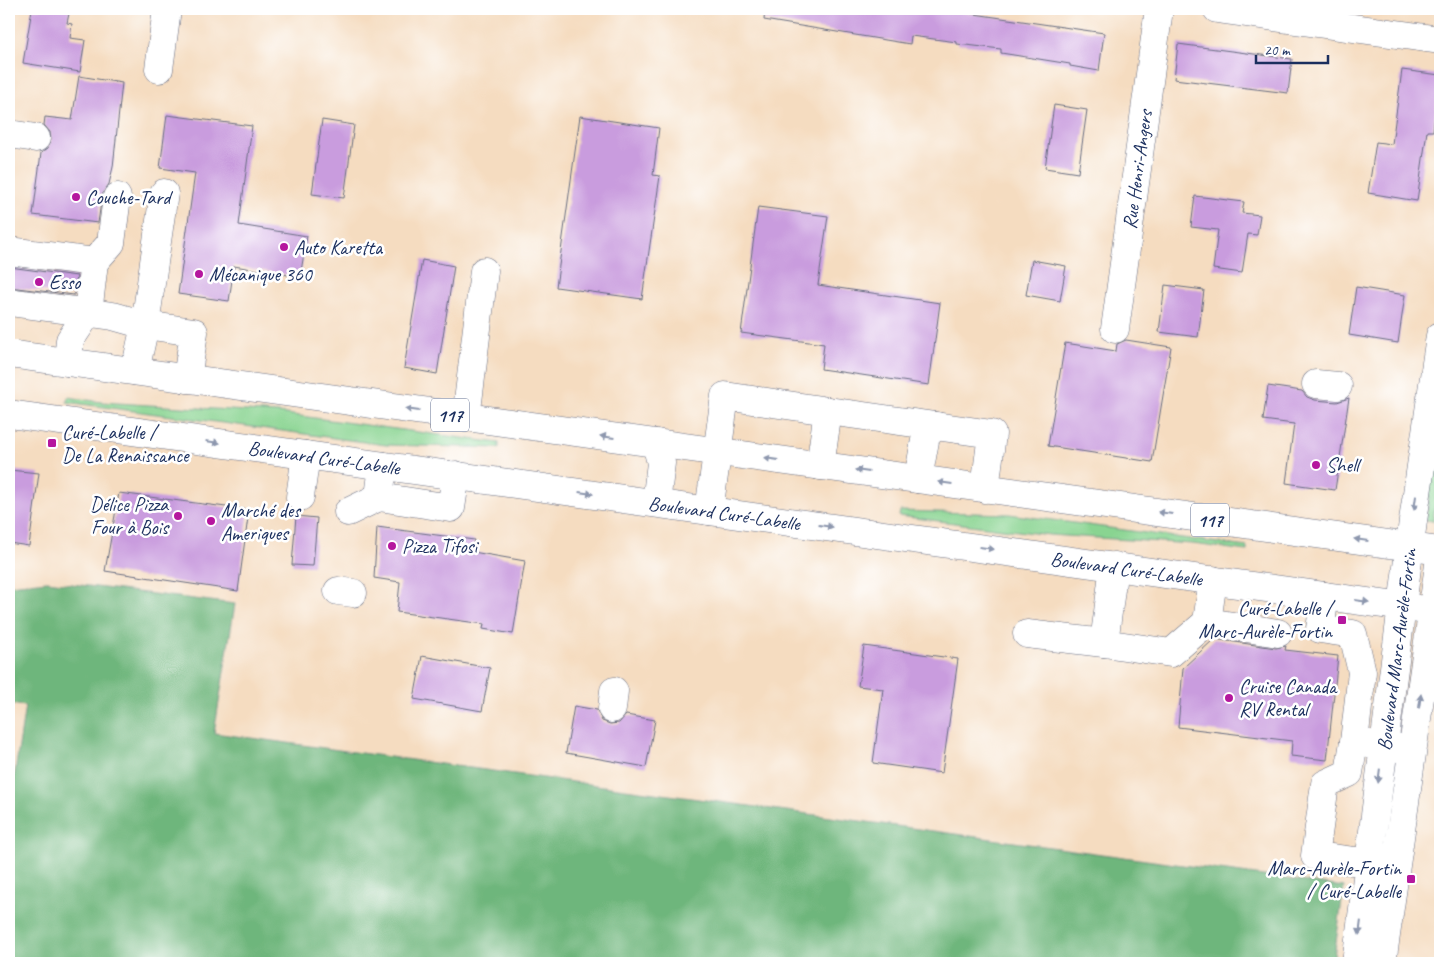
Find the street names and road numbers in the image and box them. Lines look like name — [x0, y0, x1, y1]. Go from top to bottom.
street label: Rue Henri-Angers — [1117, 106, 1158, 231]
road number: 117 — [431, 398, 469, 432]
street label: Boulevard Curé-Labelle — [246, 435, 403, 481]
street label: Boulevard Curé-Labelle — [647, 491, 803, 537]
road number: 117 — [1191, 504, 1229, 536]
street label: Boulevard Curé-Labelle — [1049, 546, 1205, 592]
street label: Boulevard Marc-Aurèle-Fortin — [1372, 546, 1422, 752]

